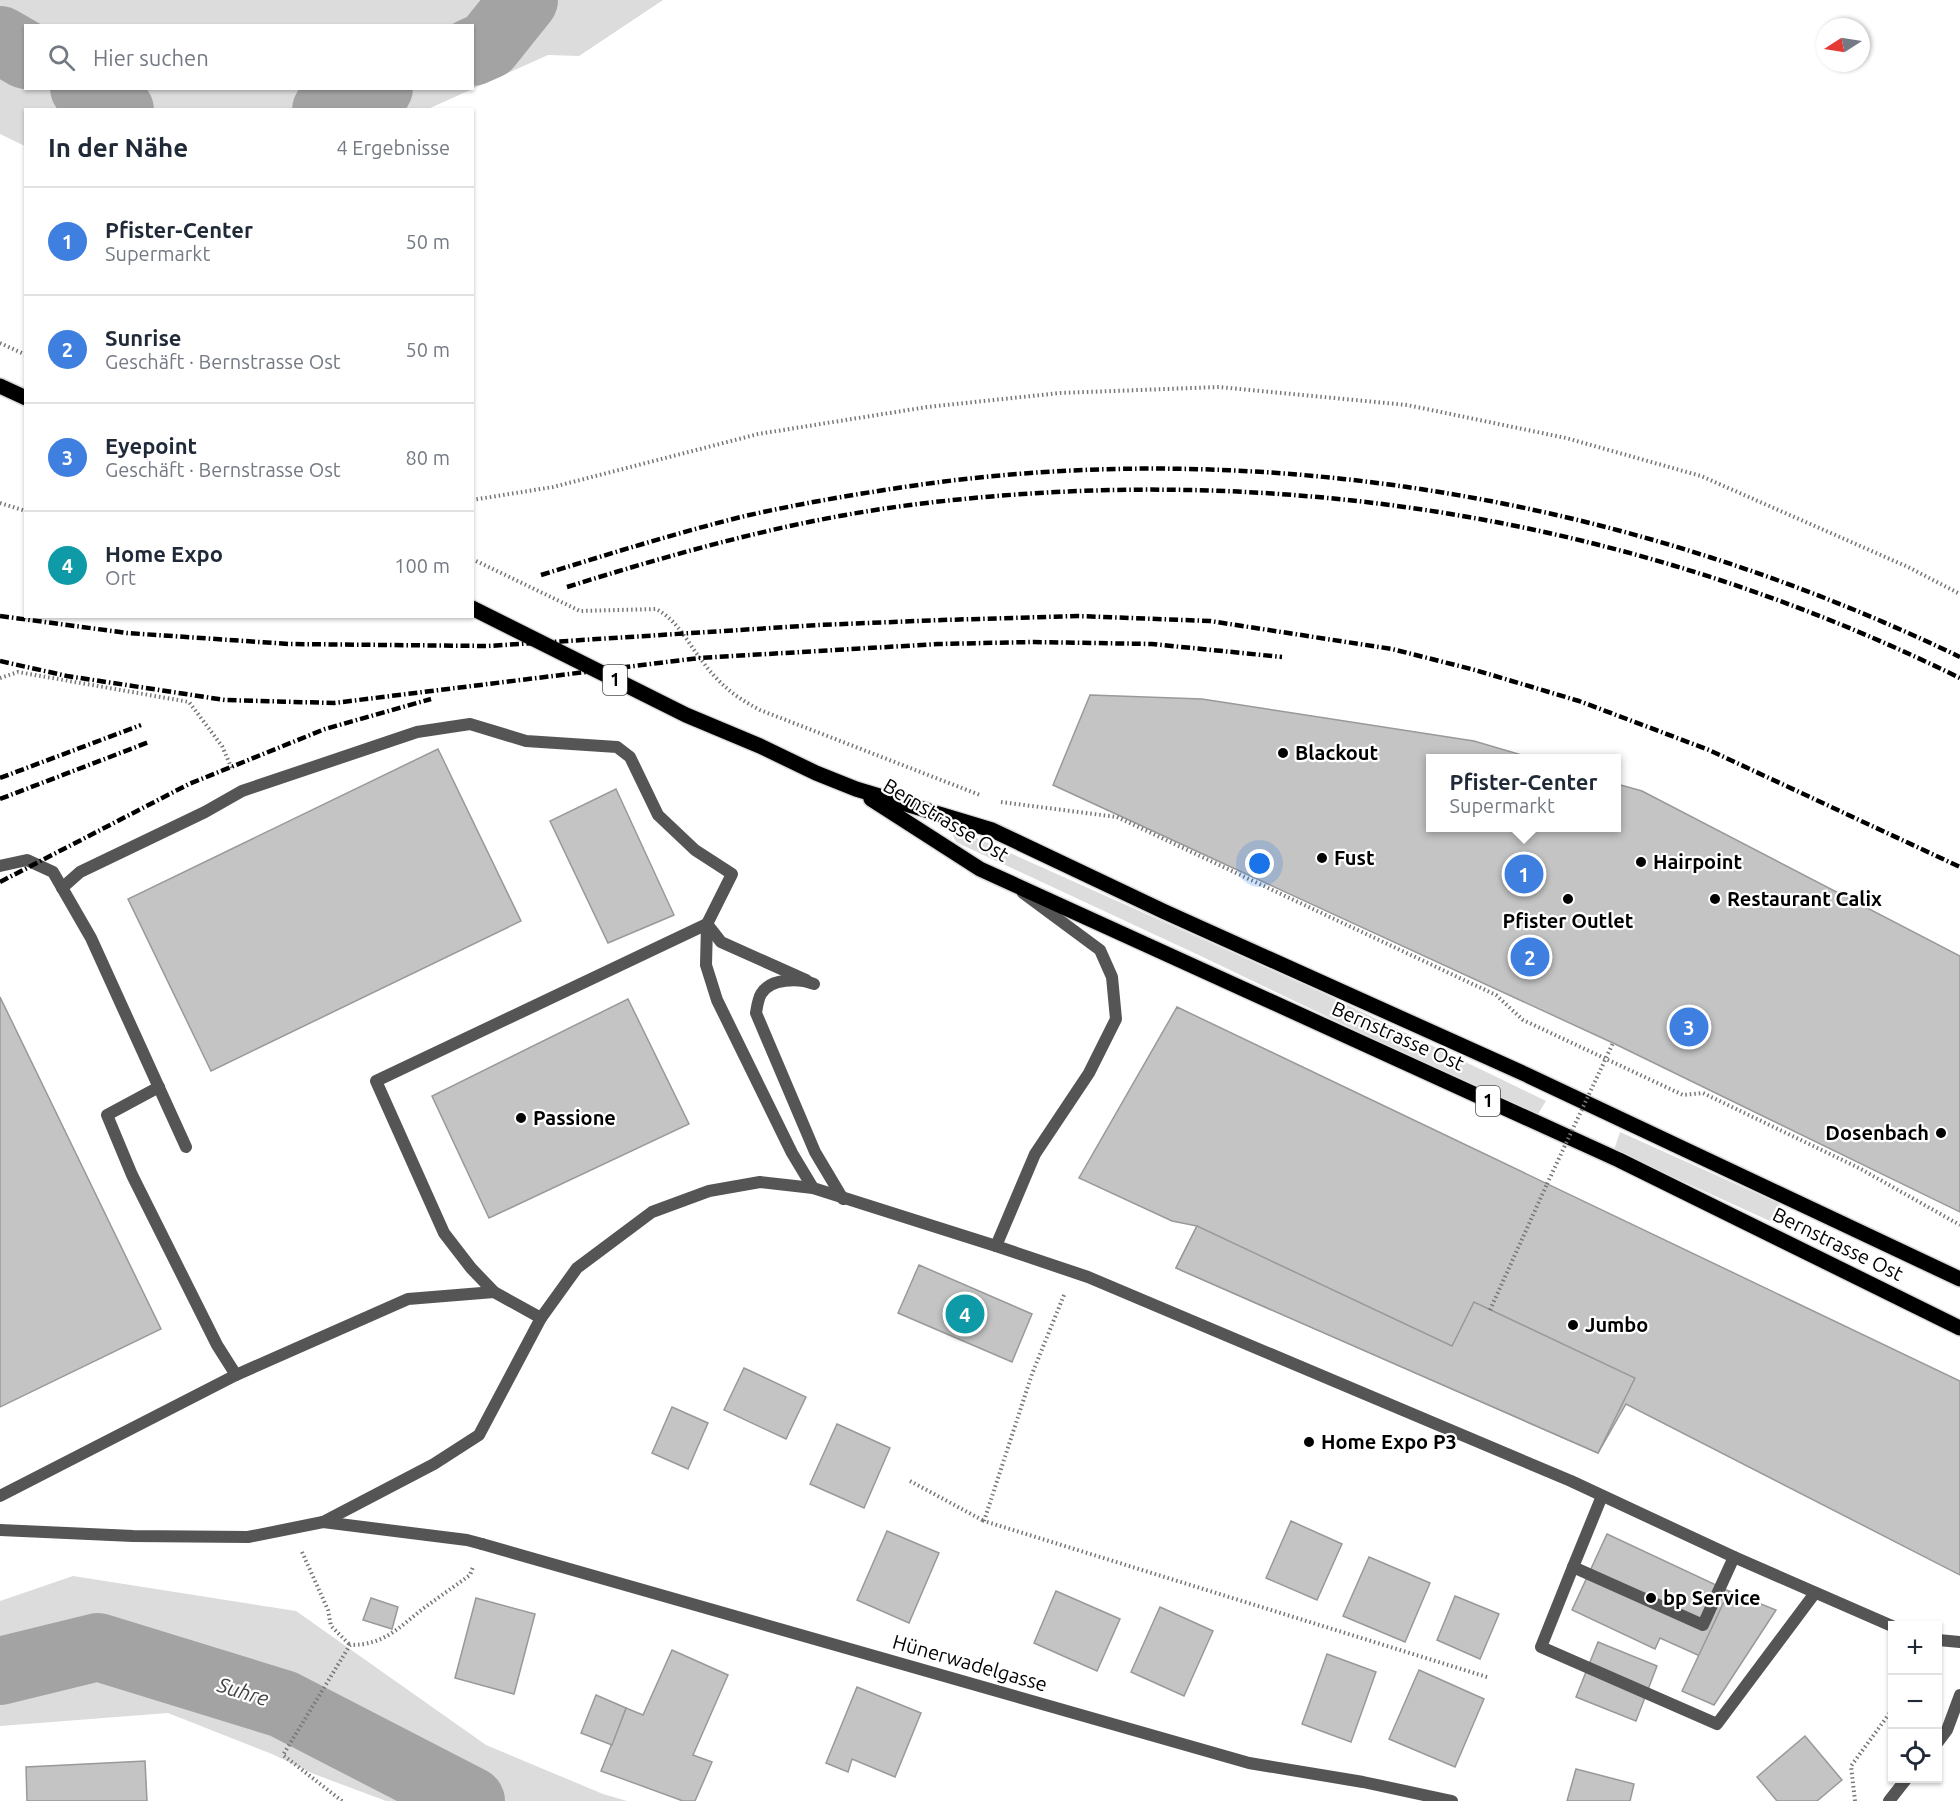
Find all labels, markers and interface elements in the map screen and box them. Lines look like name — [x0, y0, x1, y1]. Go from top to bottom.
north arrow — [1816, 18, 1870, 72]
search box — [24, 24, 474, 90]
icon: search — [45, 41, 78, 74]
text: Hier suchen — [93, 45, 209, 70]
text: In der Nähe — [48, 133, 188, 162]
text: 4 Ergebnisse — [336, 136, 450, 159]
text: Pfister-Center — [105, 217, 253, 242]
text: 1 — [62, 230, 73, 253]
text: 50 m — [406, 230, 450, 253]
text: Supermarkt — [105, 242, 210, 265]
text: Sunrise — [105, 325, 181, 350]
text: 2 — [62, 338, 73, 361]
text: 50 m — [406, 338, 450, 361]
text: Geschäft · Bernstrasse Ost — [105, 350, 341, 373]
text: Eyepoint — [105, 433, 197, 458]
text: 3 — [62, 446, 73, 469]
text: 80 m — [406, 446, 450, 469]
text: Geschäft · Bernstrasse Ost — [105, 458, 341, 481]
text: Home Expo — [105, 541, 223, 566]
text: 4 — [62, 554, 73, 577]
text: 100 m — [394, 554, 450, 577]
text: Ort — [105, 566, 136, 589]
road number: 1 — [603, 665, 627, 695]
place label: Blackout — [1295, 741, 1379, 764]
marker: Blackout — [1276, 746, 1290, 760]
popup — [1426, 754, 1621, 832]
text: Pfister-Center — [1450, 769, 1597, 794]
street label: Bernstrasse Ost — [879, 773, 1013, 866]
text: Supermarkt — [1450, 794, 1555, 817]
place label: Fust — [1334, 846, 1375, 869]
your location — [1245, 849, 1274, 878]
place label: Hairpoint — [1653, 850, 1742, 873]
marker: Fust — [1315, 851, 1329, 865]
pin: 1 — [1504, 852, 1544, 896]
marker: Hairpoint — [1634, 855, 1648, 869]
place label: Restaurant Calix — [1727, 887, 1882, 910]
marker: Pfister Outlet — [1561, 892, 1575, 906]
marker: Restaurant Calix — [1708, 892, 1722, 906]
place label: Pfister Outlet — [1503, 909, 1634, 932]
pin: 2 — [1510, 934, 1550, 980]
street label: Bernstrasse Ost — [1329, 996, 1468, 1075]
pin: 3 — [1670, 1004, 1708, 1050]
road number: 1 — [1476, 1086, 1500, 1116]
place label: Passione — [533, 1106, 616, 1129]
marker: Passione — [514, 1111, 528, 1125]
place label: Dosenbach — [1825, 1121, 1929, 1144]
marker: Dosenbach — [1934, 1126, 1948, 1140]
street label: Bernstrasse Ost — [1769, 1202, 1907, 1285]
pin: 4 — [946, 1292, 984, 1336]
place label: Jumbo — [1585, 1313, 1648, 1336]
marker: Jumbo — [1566, 1318, 1580, 1332]
place label: Home Expo P3 — [1321, 1430, 1457, 1453]
marker: Home Expo P3 — [1302, 1435, 1316, 1449]
place label: bp Service — [1663, 1586, 1761, 1609]
marker: bp Service — [1644, 1591, 1658, 1605]
map controls — [1888, 1621, 1942, 1783]
button: + — [1888, 1621, 1942, 1675]
street label: Hünerwadelgasse — [890, 1629, 1050, 1696]
water label: Suhre — [214, 1672, 272, 1710]
button: − — [1888, 1675, 1942, 1729]
button: locate — [1888, 1729, 1942, 1783]

